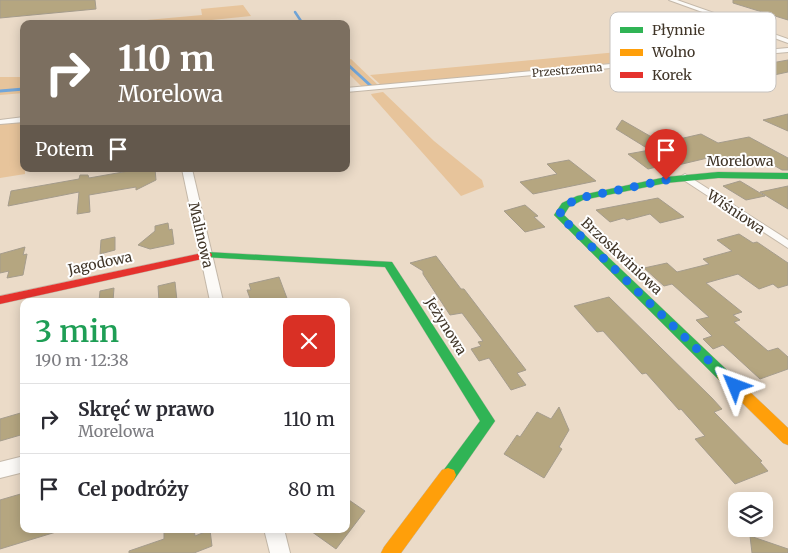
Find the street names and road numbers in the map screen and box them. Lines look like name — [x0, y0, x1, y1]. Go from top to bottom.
street label: Przestrzenna — [531, 60, 603, 80]
street label: Morelowa — [707, 152, 774, 170]
street label: Wiśniowa — [703, 185, 769, 238]
street label: Malinowa — [185, 200, 217, 270]
street label: Brzoskwiniowa — [578, 214, 667, 299]
street label: Jagodowa — [65, 247, 134, 279]
street label: Jeżynowa — [421, 293, 471, 359]

